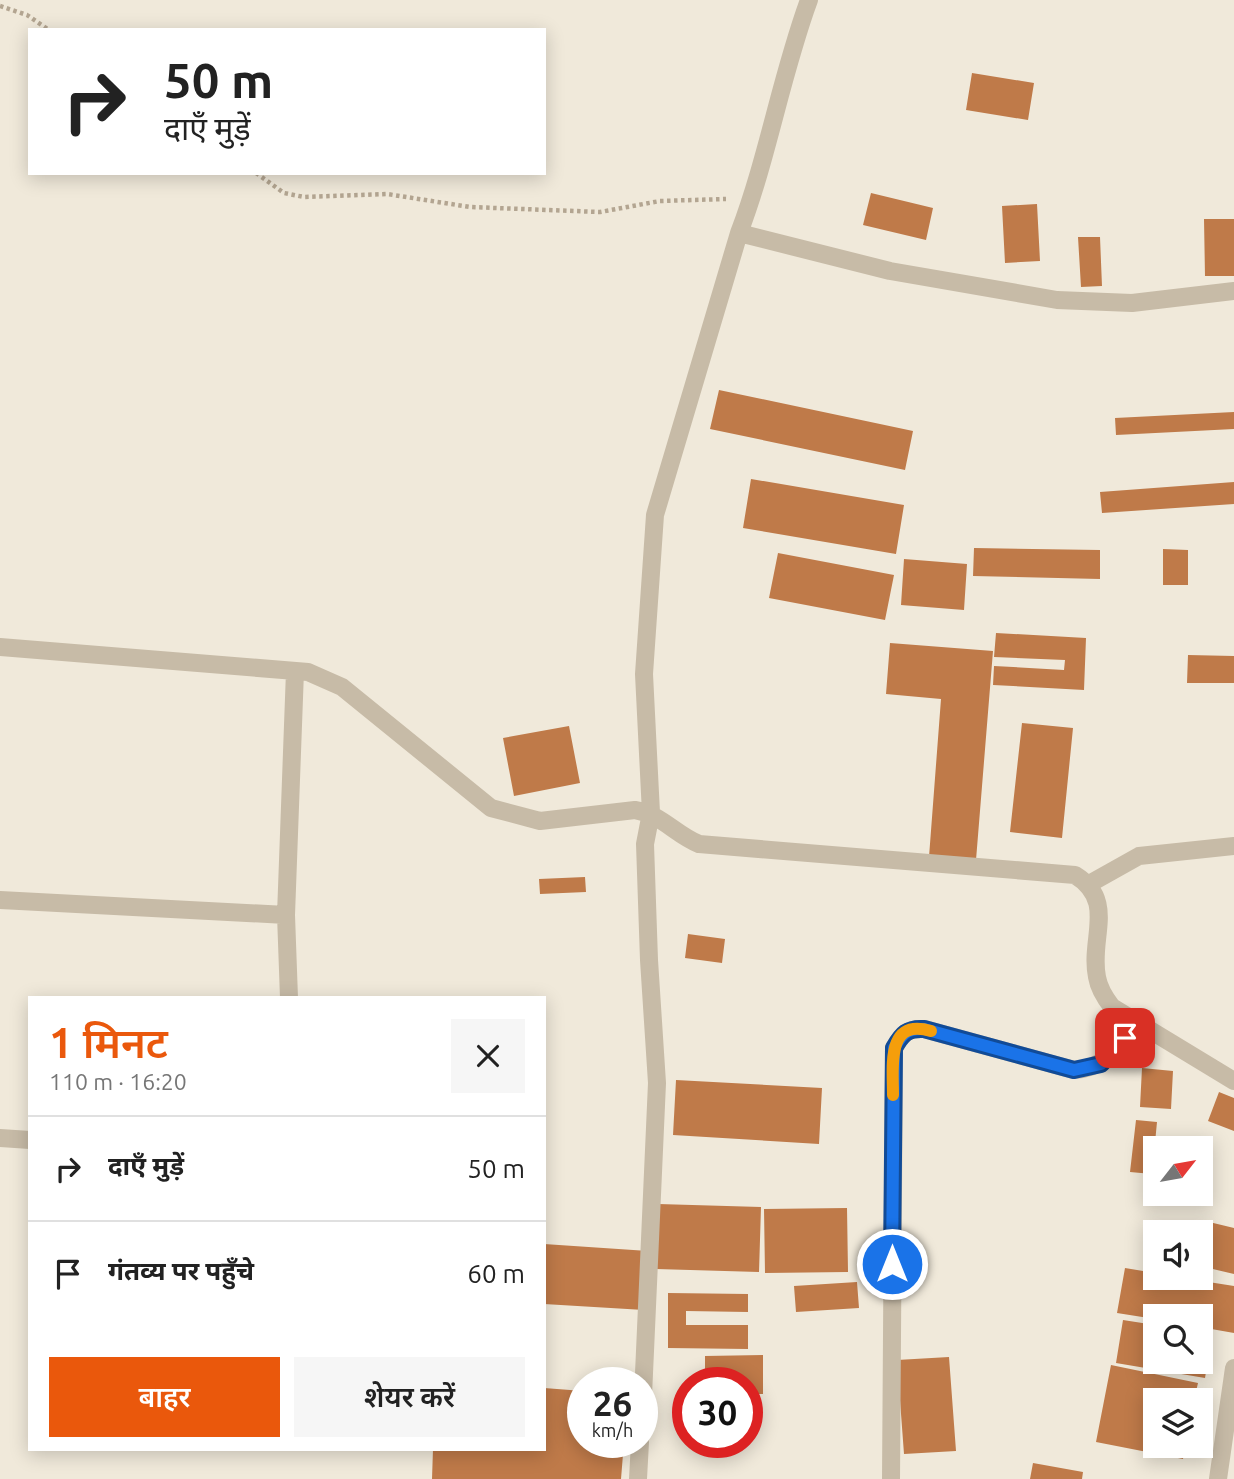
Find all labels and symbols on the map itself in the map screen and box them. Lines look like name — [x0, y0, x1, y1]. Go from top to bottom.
pin — [1095, 1008, 1155, 1068]
north arrow — [1143, 1136, 1213, 1206]
position arrow — [855, 1227, 929, 1301]
speed limit sign: 30 — [672, 1367, 763, 1458]

